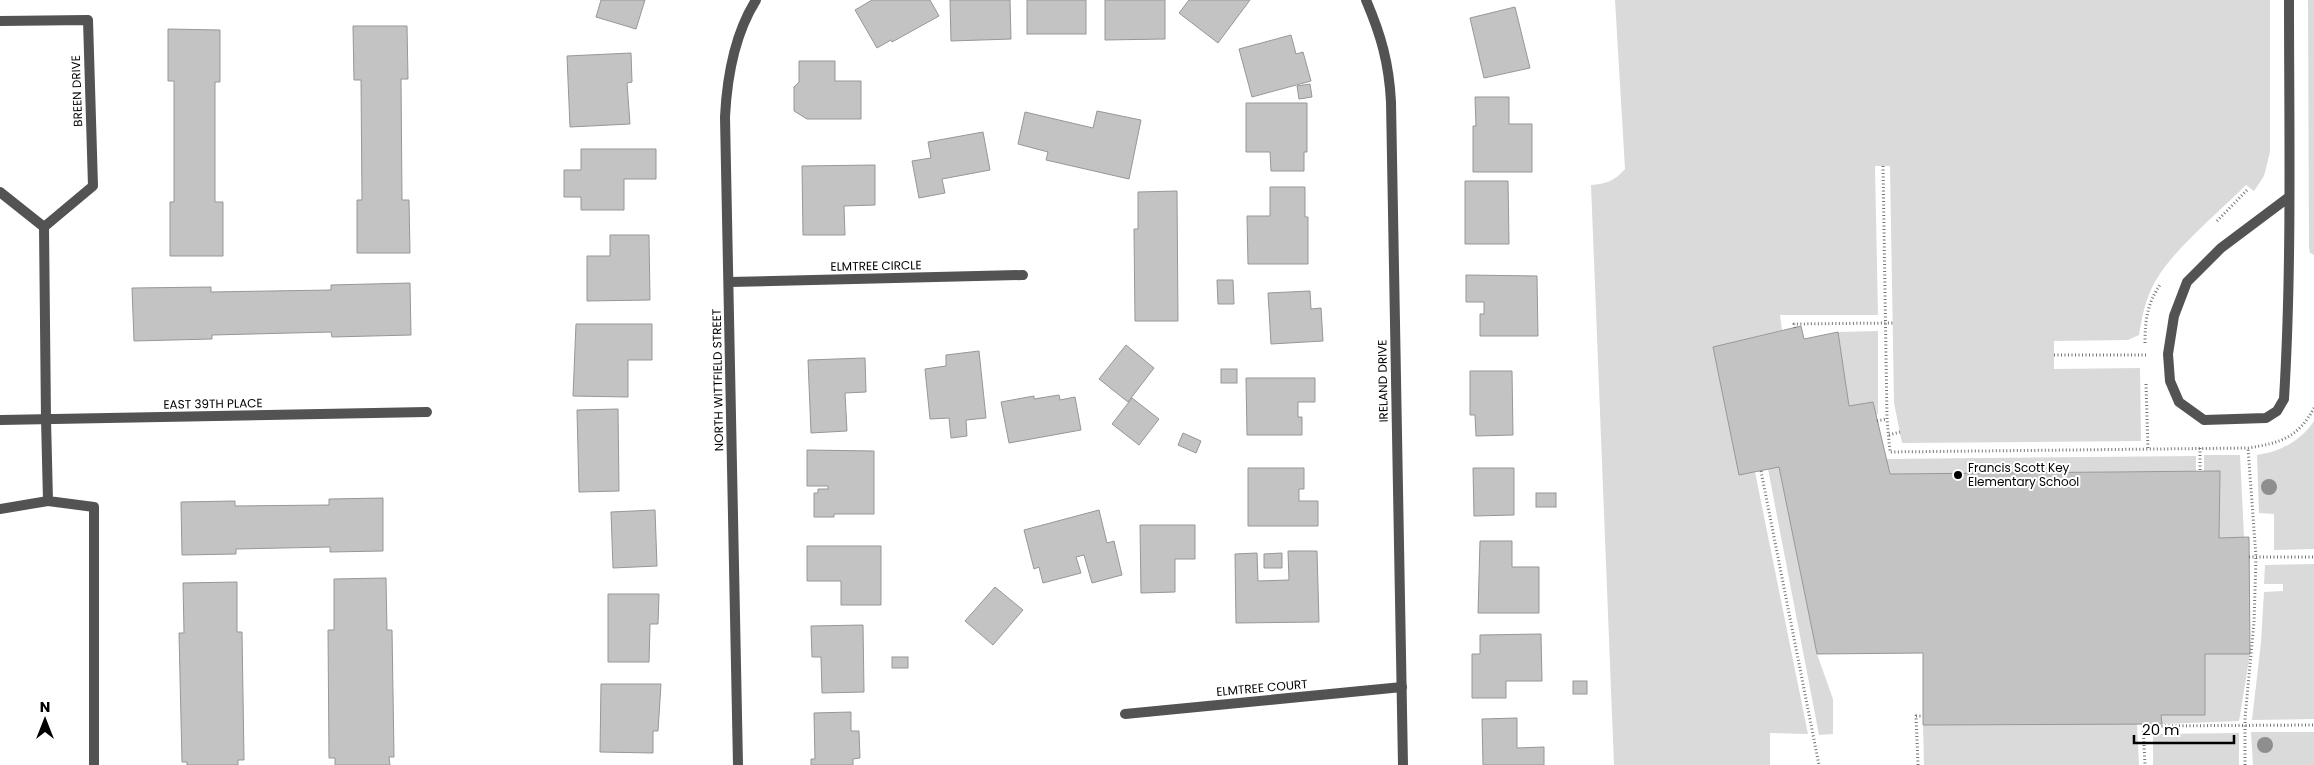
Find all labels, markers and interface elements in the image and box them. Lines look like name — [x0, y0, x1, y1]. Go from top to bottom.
street label: BREEN DRIVE — [67, 55, 86, 127]
street label: ELMTREE CIRCLE — [830, 256, 922, 275]
street label: NORTH WITTFIELD STREET — [708, 308, 727, 451]
street label: IRELAND DRIVE — [1373, 339, 1392, 423]
street label: EAST 39TH PLACE — [163, 394, 263, 413]
place label: Francis Scott Key Elementary School — [1968, 459, 2079, 490]
marker: Francis Scott Key Elementary School — [1952, 469, 1964, 481]
street label: ELMTREE COURT — [1216, 675, 1309, 700]
north arrow — [20, 695, 70, 745]
text: N — [40, 697, 50, 717]
scale bar — [2134, 712, 2234, 744]
text: 20 m — [2142, 719, 2180, 740]

